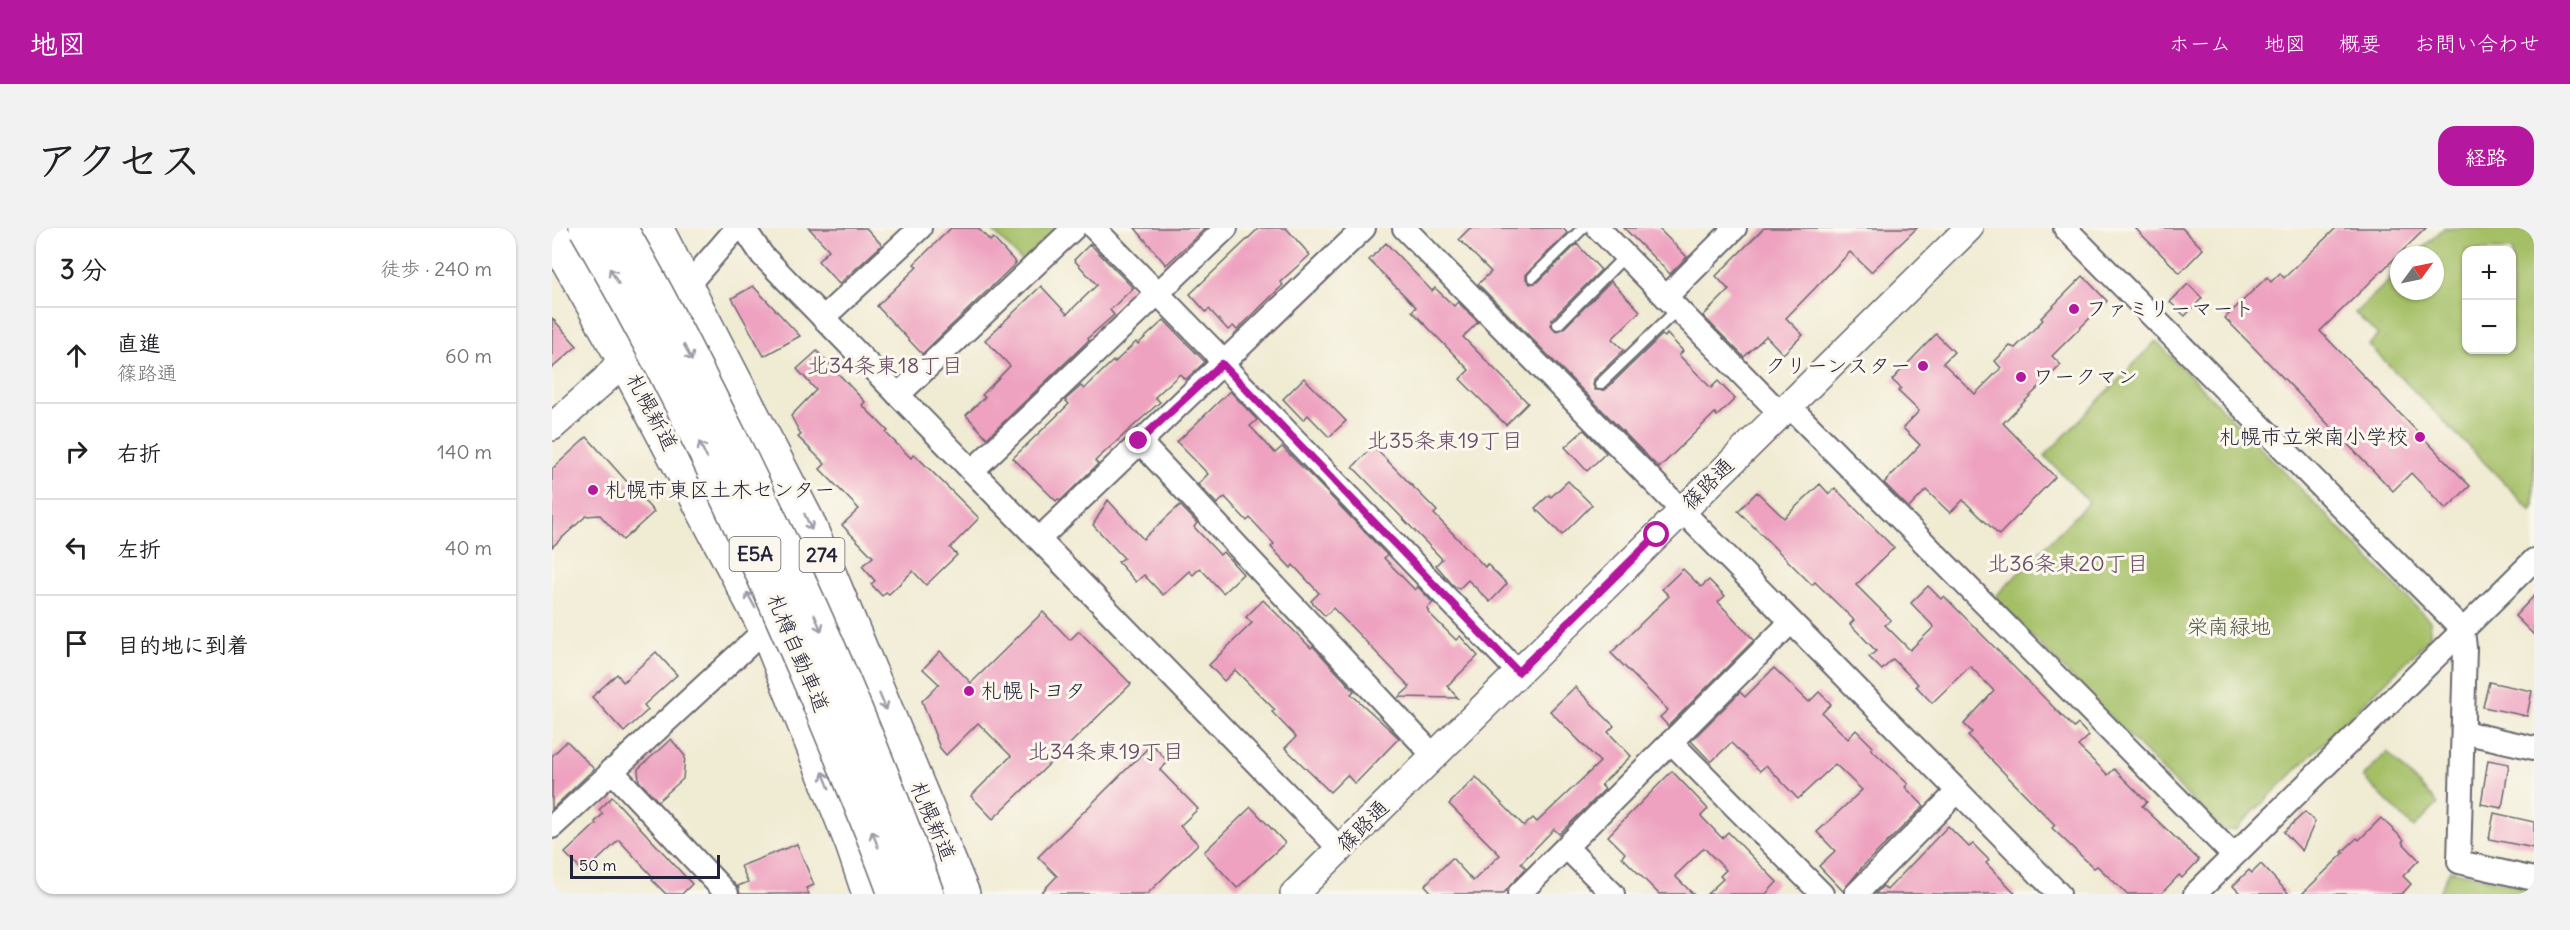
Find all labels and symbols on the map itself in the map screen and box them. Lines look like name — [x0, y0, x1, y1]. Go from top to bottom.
north arrow — [2390, 246, 2444, 300]
one-way arrow — [608, 268, 620, 285]
place label: ファミリーマート — [2086, 295, 2254, 322]
marker: ファミリーマート — [2067, 302, 2081, 316]
one-way arrow — [683, 344, 694, 362]
district label: 北34条東18丁目 — [807, 351, 963, 379]
place label: クリーンスター — [1765, 352, 1911, 379]
marker: クリーンスター — [1916, 359, 1930, 373]
place label: ワークマン — [2033, 363, 2138, 390]
street label: 札幌新道 — [621, 368, 684, 455]
marker: ワークマン — [2014, 370, 2028, 384]
place label: 札幌市立栄南小学校 — [2219, 423, 2408, 450]
district label: 北35条東19丁目 — [1367, 426, 1523, 454]
route end — [1125, 427, 1151, 453]
marker: 札幌市立栄南小学校 — [2413, 430, 2427, 444]
one-way arrow — [696, 441, 708, 459]
street label: 篠路通 — [1676, 452, 1739, 515]
place label: 札幌市東区土木センター — [605, 476, 835, 503]
marker: 札幌市東区土木センター — [586, 483, 600, 497]
one-way arrow — [803, 513, 814, 531]
route start — [1643, 521, 1669, 547]
road number: E5A — [730, 537, 780, 571]
road number: 274 — [800, 538, 844, 572]
district label: 北36条東20丁目 — [1987, 549, 2149, 577]
street label: 札樽自動車道 — [761, 590, 836, 716]
one-way arrow — [745, 592, 756, 610]
park label: 栄南緑地 — [2187, 613, 2271, 640]
one-way arrow — [813, 614, 824, 632]
place label: 札幌トヨタ — [981, 677, 1086, 704]
marker: 札幌トヨタ — [962, 684, 976, 698]
one-way arrow — [878, 693, 889, 711]
district label: 北34条東19丁目 — [1028, 737, 1184, 765]
one-way arrow — [820, 771, 831, 790]
street label: 札幌新道 — [905, 777, 962, 865]
street label: 篠路通 — [1331, 794, 1394, 857]
one-way arrow — [869, 830, 880, 849]
scale bar — [570, 852, 720, 880]

